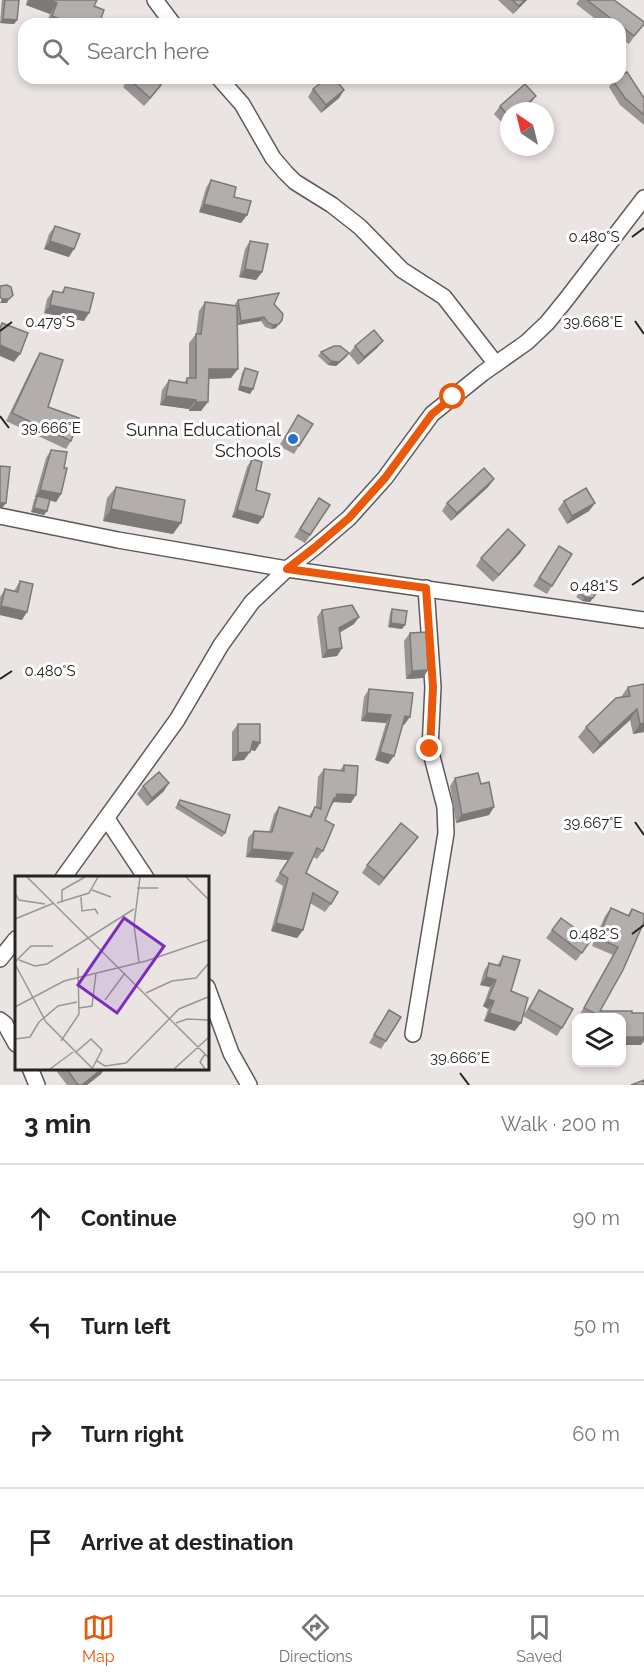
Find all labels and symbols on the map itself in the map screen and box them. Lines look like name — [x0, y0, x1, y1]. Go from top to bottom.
north arrow — [500, 102, 554, 156]
text: 0.480°S — [568, 228, 620, 246]
text: 0.479°S — [25, 313, 75, 331]
text: 39.668°E — [563, 313, 623, 331]
route start — [439, 383, 465, 409]
text: 39.666°E — [21, 419, 81, 437]
place label: Sunna Educational Schools — [126, 419, 281, 461]
marker: Sunna Educational Schools — [286, 432, 300, 446]
text: 0.481°S — [570, 577, 618, 595]
text: 0.480°S — [24, 662, 76, 680]
route end — [416, 735, 442, 761]
text: 39.667°E — [564, 814, 622, 832]
inset map — [15, 876, 208, 1070]
text: 0.482°S — [569, 925, 619, 943]
text: 39.666°E — [430, 1049, 490, 1067]

